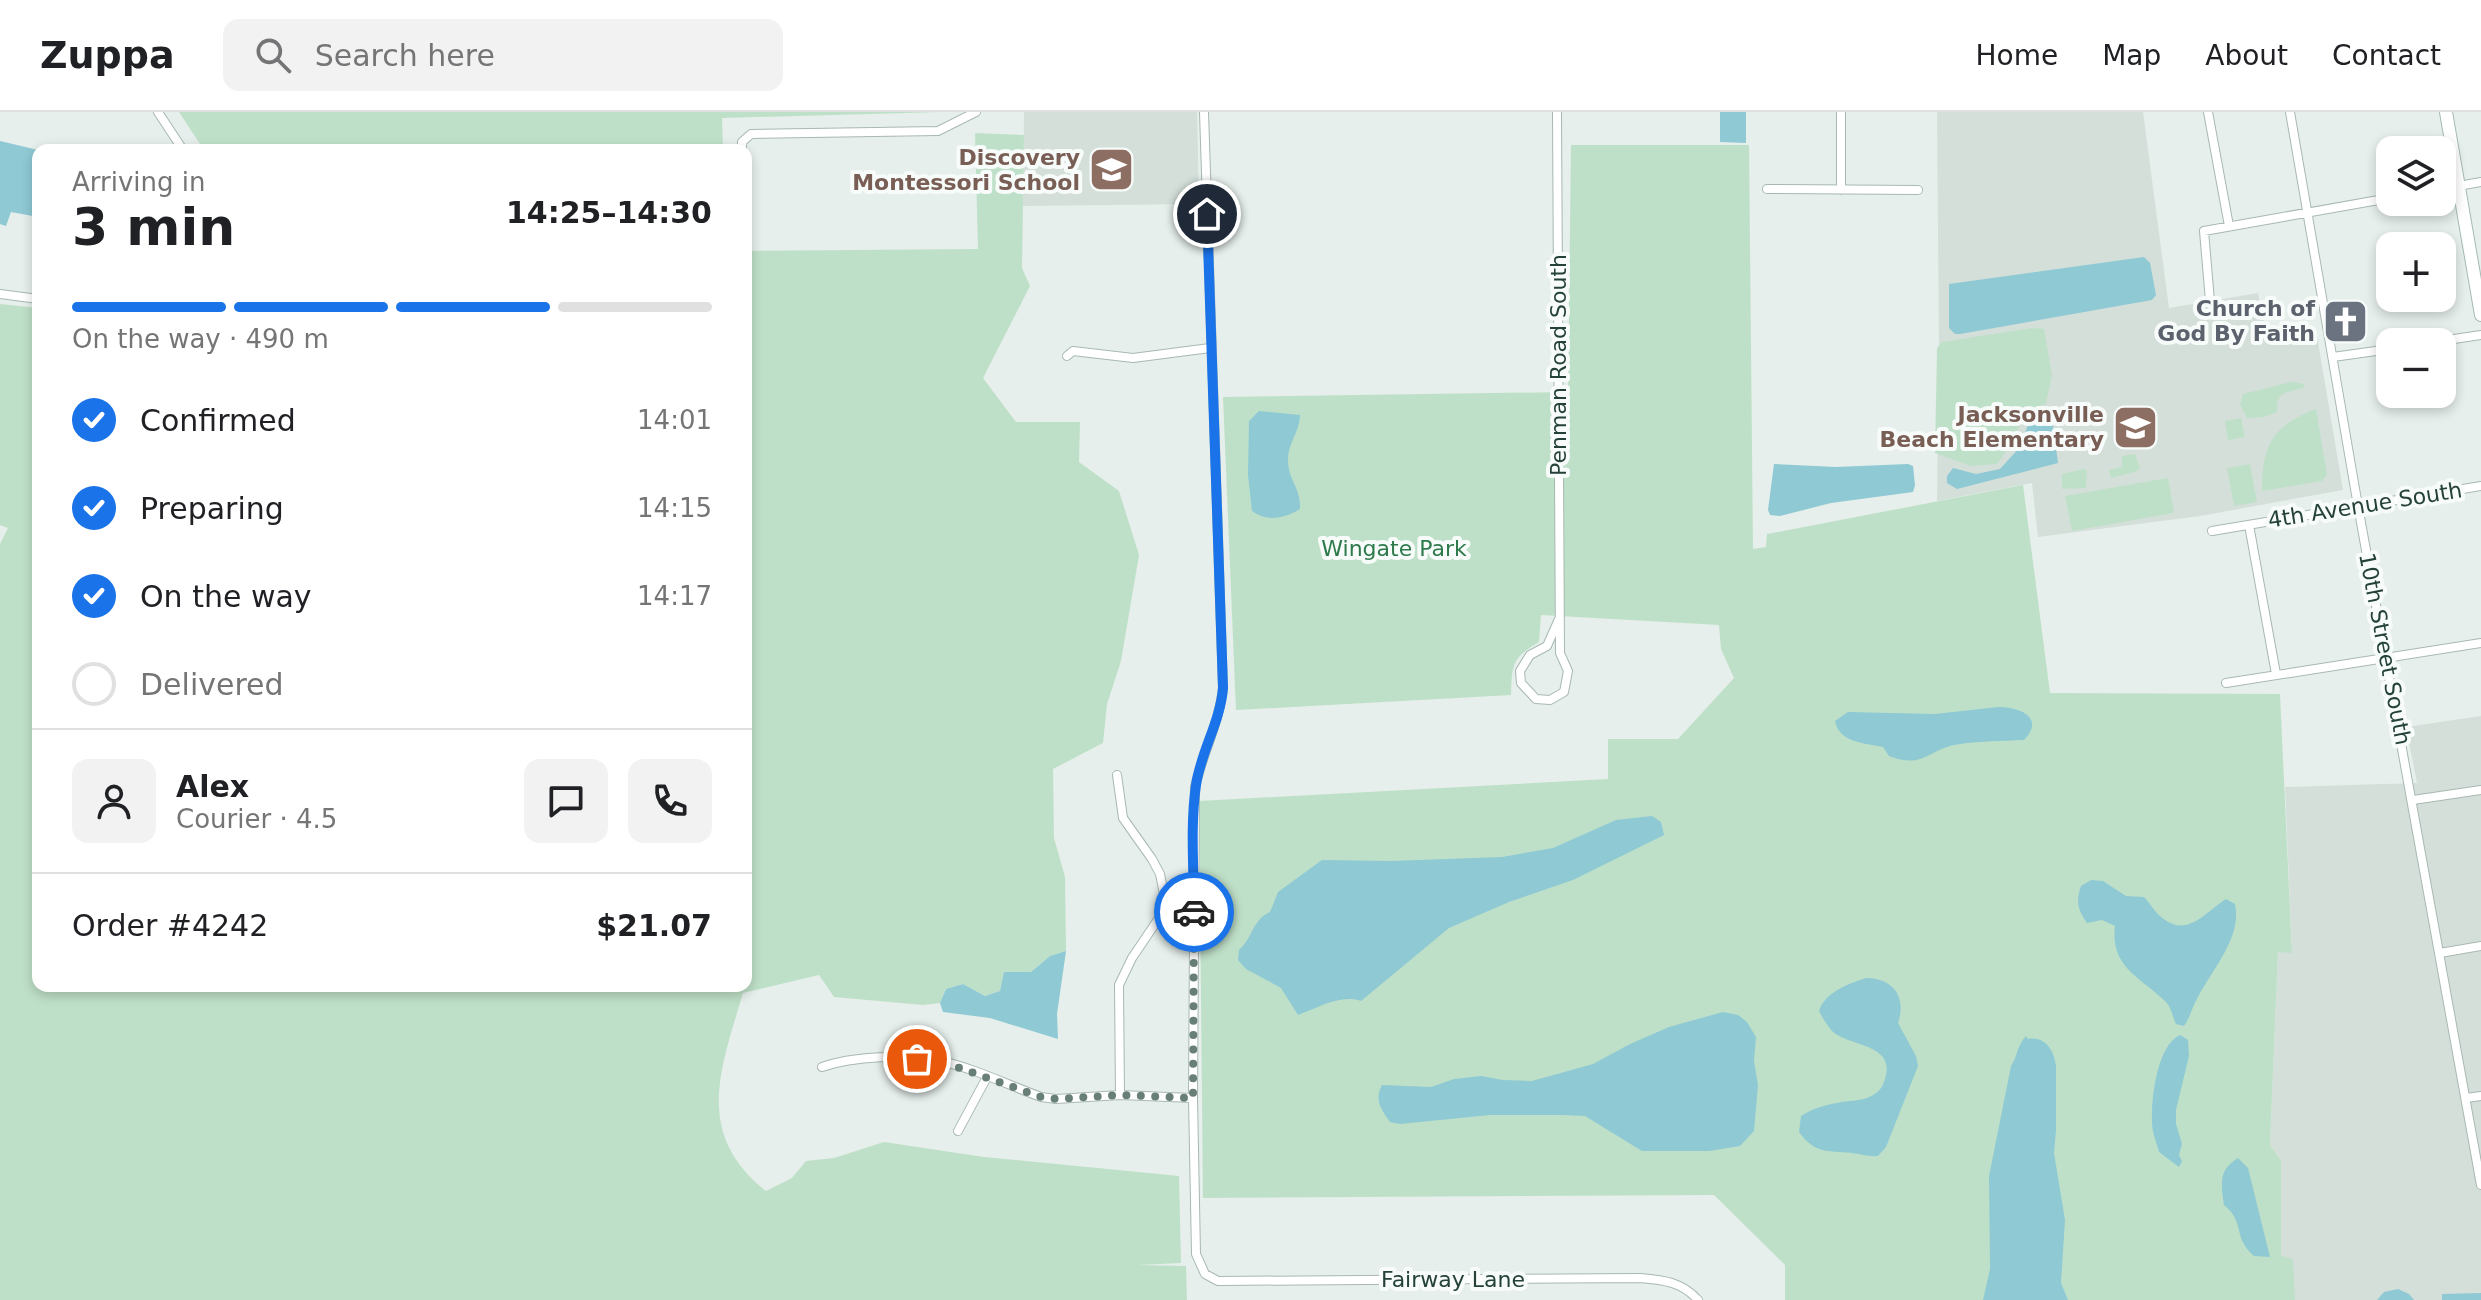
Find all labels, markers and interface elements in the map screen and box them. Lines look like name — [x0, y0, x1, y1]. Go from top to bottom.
search box — [223, 19, 783, 91]
text: Zuppa — [40, 33, 175, 77]
icon: search — [251, 33, 295, 77]
text: Search here — [315, 38, 495, 73]
text: Home — [1975, 39, 2058, 72]
text: Map — [2102, 39, 2161, 72]
text: About — [2205, 39, 2288, 72]
text: Contact — [2332, 39, 2441, 72]
map controls — [2376, 136, 2456, 408]
button: layers — [2376, 136, 2456, 216]
place label: Discovery Montessori School — [852, 145, 1080, 195]
school or university icon: Discovery Montessori School — [1087, 146, 1135, 194]
text: Arriving in — [72, 167, 206, 197]
pin — [1173, 180, 1241, 248]
icon: home — [1185, 192, 1229, 236]
text: 14:25–14:30 — [506, 195, 712, 230]
text: 3 min — [72, 197, 235, 257]
button: + — [2376, 232, 2456, 312]
street label: Penman Road South — [1546, 254, 1571, 476]
place label: Church of God By Faith — [2157, 296, 2315, 346]
church icon: Church of God By Faith — [2322, 297, 2370, 345]
text: On the way · 490 m — [72, 324, 329, 354]
button: − — [2376, 328, 2456, 408]
icon: check — [72, 398, 116, 442]
place label: Jacksonville Beach Elementary — [1880, 402, 2104, 452]
text: Confirmed — [140, 403, 296, 438]
school or university icon: Jacksonville Beach Elementary — [2111, 403, 2159, 451]
text: 14:01 — [637, 405, 712, 435]
street label: 4th Avenue South — [2266, 477, 2464, 533]
icon: check — [72, 486, 116, 530]
text: Preparing — [140, 491, 284, 526]
text: 14:15 — [637, 493, 712, 523]
park label: Wingate Park — [1321, 536, 1467, 561]
street label: 10th Street South — [2354, 551, 2416, 747]
icon: check — [72, 574, 116, 618]
text: On the way — [140, 579, 312, 614]
text: 14:17 — [637, 581, 712, 611]
text: Delivered — [140, 667, 284, 702]
button: person — [72, 759, 156, 843]
button: chat — [524, 759, 608, 843]
button: phone — [628, 759, 712, 843]
text: Alex — [176, 769, 249, 804]
text: Courier · 4.5 — [176, 804, 337, 834]
courier — [1154, 872, 1234, 952]
icon: car — [1172, 890, 1216, 934]
text: Order #4242 — [72, 908, 268, 943]
text: $21.07 — [596, 908, 712, 943]
pin — [883, 1025, 951, 1093]
icon: bag — [895, 1037, 939, 1081]
street label: Fairway Lane — [1381, 1267, 1525, 1292]

